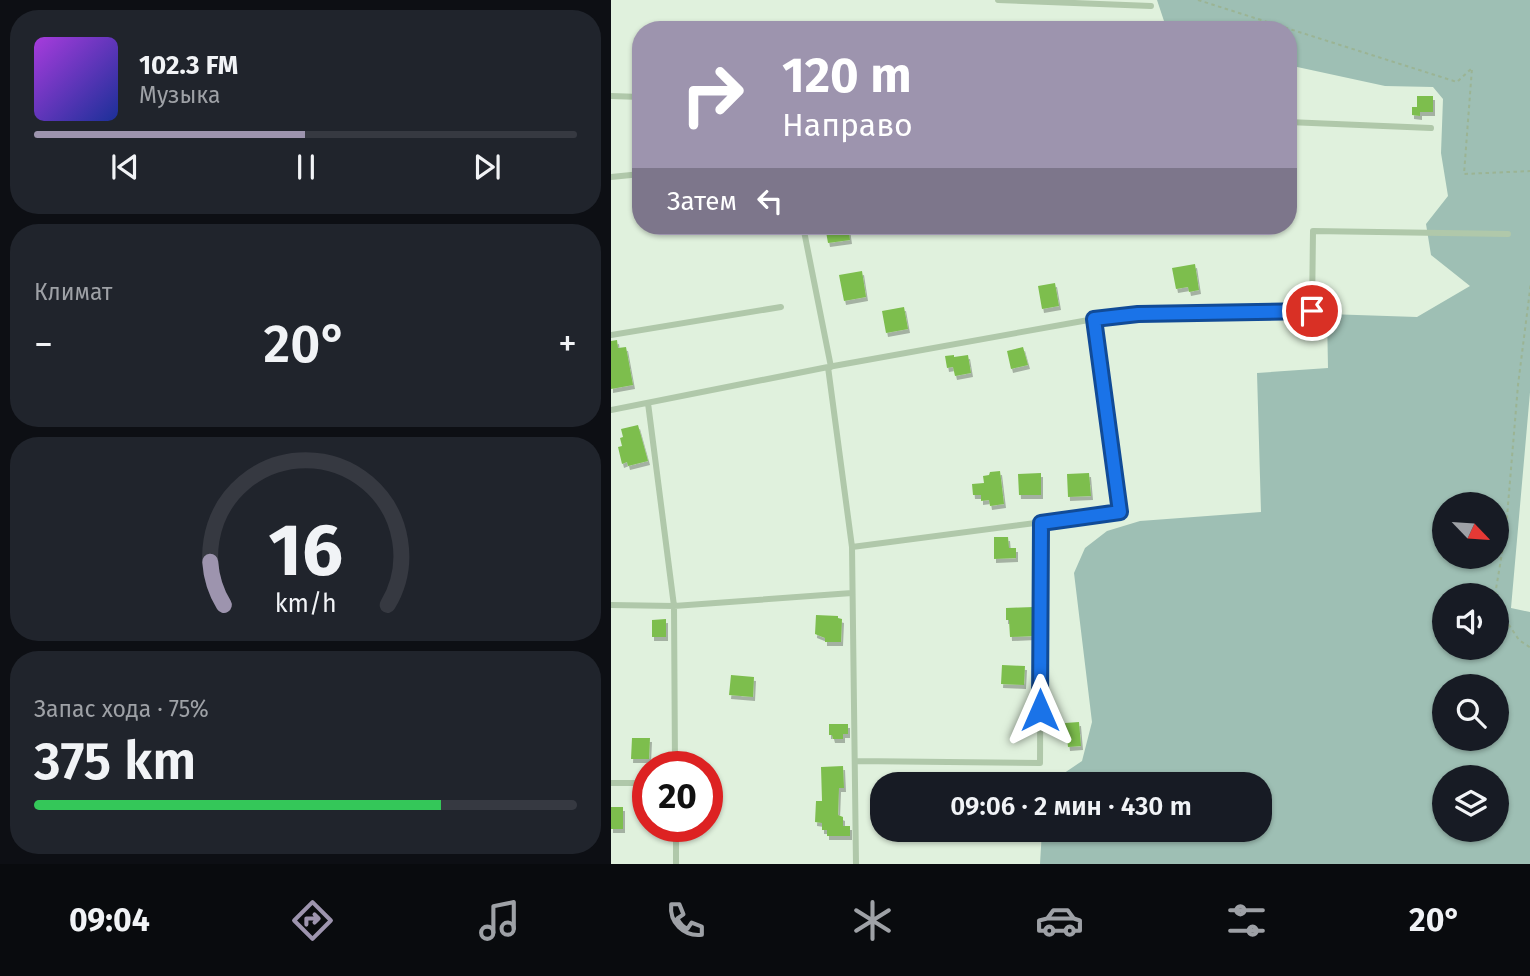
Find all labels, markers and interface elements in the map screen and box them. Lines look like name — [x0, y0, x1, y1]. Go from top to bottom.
text: 120 m — [782, 46, 912, 105]
icon: right — [667, 49, 758, 140]
text: 102.3 FM — [139, 50, 238, 81]
text: Музыка — [139, 81, 220, 109]
text: Направо — [782, 106, 913, 144]
icon: previous — [106, 148, 144, 186]
icon: pause — [287, 148, 325, 186]
icon: next — [468, 148, 506, 186]
icon: left — [751, 182, 789, 220]
text: Затем — [667, 186, 737, 217]
text: Климат — [34, 278, 112, 306]
pin — [1282, 281, 1342, 341]
icon: arrive — [1293, 292, 1331, 330]
text: 20° — [264, 313, 347, 376]
text: − — [34, 321, 53, 367]
text: + — [558, 321, 577, 367]
north arrow — [1432, 492, 1509, 569]
map controls — [1432, 492, 1509, 842]
text: 16 — [268, 507, 343, 594]
button: sound — [1432, 583, 1509, 660]
text: km/h — [275, 589, 336, 619]
position arrow — [1003, 673, 1077, 747]
button: search — [1432, 674, 1509, 751]
text: Запас хода · 75% — [34, 695, 209, 723]
text: 375 km — [34, 730, 196, 793]
speed limit sign: 20 — [632, 751, 723, 842]
button: layers — [1432, 765, 1509, 842]
text: 09:06 · 2 мин · 430 m — [950, 791, 1192, 822]
icon: directions — [288, 896, 337, 945]
icon: music — [475, 896, 524, 945]
icon: phone — [661, 896, 710, 945]
icon: climate — [848, 896, 897, 945]
icon: car — [1035, 896, 1084, 945]
icon: filters — [1222, 896, 1271, 945]
text: 09:04 — [69, 901, 150, 939]
text: 20° — [1409, 901, 1461, 939]

